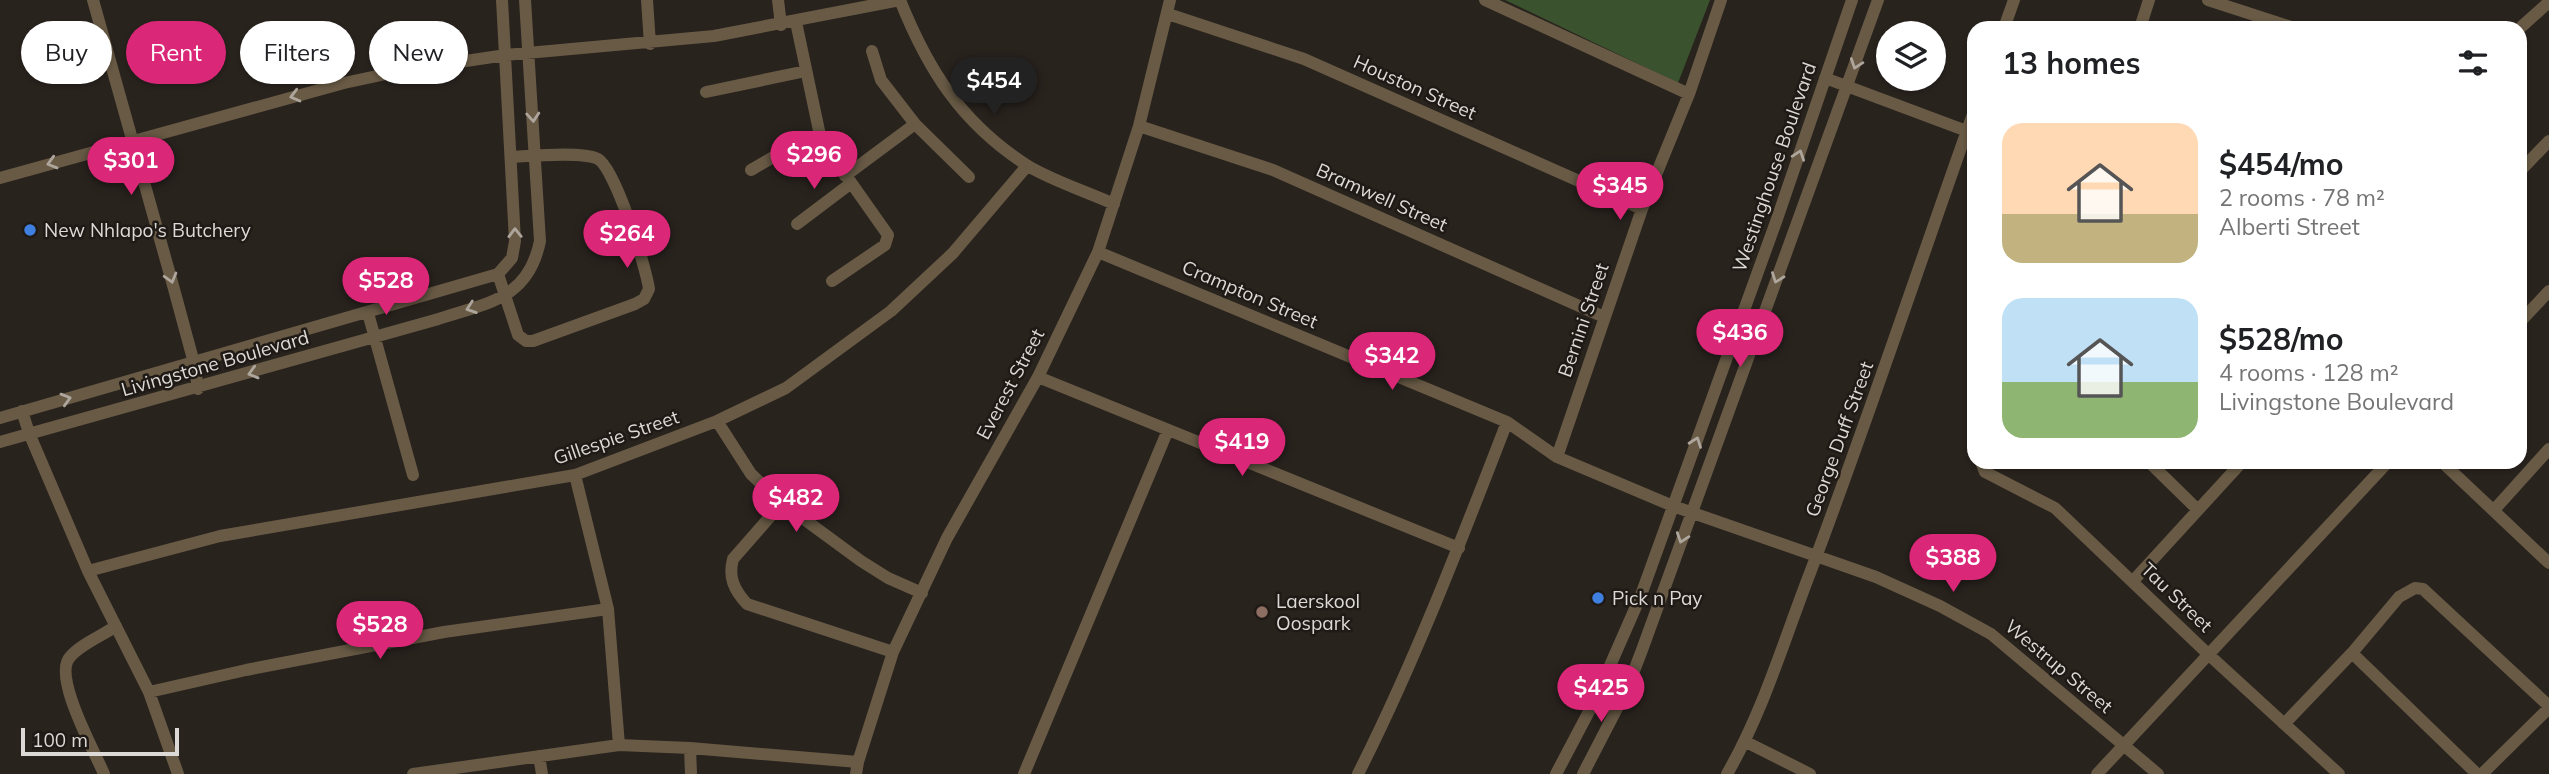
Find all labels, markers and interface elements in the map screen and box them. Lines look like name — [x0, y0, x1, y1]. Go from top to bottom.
chip: Buy — [21, 21, 112, 84]
chip: Rent — [126, 21, 226, 84]
chip: Filters — [240, 21, 355, 84]
chip: New — [369, 21, 468, 84]
map controls — [1876, 21, 1946, 91]
button: layers — [1876, 21, 1946, 91]
text: 13 homes — [2002, 44, 2141, 82]
icon: filters — [2454, 44, 2492, 82]
street label: Houston Street — [1350, 49, 1480, 125]
pin: $454 — [953, 58, 1035, 117]
one-way arrow — [1850, 58, 1864, 70]
street label: Westinghouse Boulevard — [1727, 59, 1821, 275]
text: $454 — [966, 65, 1022, 94]
one-way arrow — [289, 88, 301, 102]
one-way arrow — [525, 112, 540, 123]
pin: $296 — [773, 132, 855, 191]
pin: $301 — [90, 138, 172, 197]
text: $296 — [786, 139, 842, 168]
text: $301 — [103, 145, 159, 174]
text: $454/mo — [2219, 145, 2343, 183]
one-way arrow — [1791, 149, 1805, 161]
icon: home — [2058, 151, 2142, 235]
one-way arrow — [46, 155, 58, 169]
street label: Bramwell Street — [1313, 157, 1452, 237]
pin: $345 — [1579, 162, 1661, 222]
text: $345 — [1592, 170, 1648, 199]
text: 2 rooms · 78 m² — [2219, 183, 2385, 212]
pin: $264 — [586, 210, 668, 270]
text: Alberti Street — [2219, 212, 2360, 241]
place label: New Nhlapo's Butchery — [44, 218, 251, 242]
text: $264 — [599, 218, 655, 247]
marker: New Nhlapo's Butchery — [22, 222, 38, 238]
one-way arrow — [507, 227, 523, 238]
street label: Crampton Street — [1178, 255, 1322, 334]
pin: $528 — [345, 258, 427, 317]
street label: Bernini Street — [1552, 260, 1614, 380]
text: $528 — [358, 265, 414, 294]
one-way arrow — [1771, 271, 1785, 284]
one-way arrow — [163, 272, 178, 284]
one-way arrow — [466, 300, 478, 314]
pin: $436 — [1699, 310, 1781, 369]
text: $436 — [1712, 317, 1768, 346]
text: $528/mo — [2219, 320, 2343, 358]
street label: Everest Street — [971, 324, 1049, 443]
street label: Livingstone Boulevard — [118, 325, 312, 401]
icon: home — [2058, 326, 2142, 410]
pin: $342 — [1351, 332, 1433, 392]
text: $342 — [1364, 340, 1420, 369]
street label: George Duff Street — [1800, 358, 1878, 520]
text: 4 rooms · 128 m² — [2219, 358, 2399, 387]
one-way arrow — [248, 364, 260, 379]
text: Livingstone Boulevard — [2219, 387, 2454, 416]
one-way arrow — [59, 393, 71, 408]
street label: Gillespie Street — [550, 404, 682, 470]
pin: $419 — [1201, 419, 1283, 478]
text: $419 — [1214, 426, 1270, 455]
one-way arrow — [1688, 437, 1702, 449]
pin: $482 — [755, 475, 837, 534]
text: $482 — [768, 482, 824, 511]
one-way arrow — [1676, 531, 1690, 543]
pin: $388 — [1912, 534, 1994, 594]
text: $388 — [1925, 542, 1981, 571]
street label: Tau Street — [2136, 557, 2218, 637]
place label: Pick n Pay — [1612, 586, 1702, 610]
place label: Laerskool Oospark — [1276, 589, 1360, 635]
marker: Pick n Pay — [1590, 590, 1606, 606]
pin: $528 — [339, 602, 421, 661]
marker: Laerskool Oospark — [1254, 604, 1270, 620]
text: $528 — [352, 609, 408, 638]
street label: Westrup Street — [2000, 614, 2118, 718]
pin: $425 — [1560, 664, 1642, 724]
text: $425 — [1573, 672, 1629, 701]
scale bar — [21, 725, 178, 757]
text: 100 m — [32, 728, 88, 752]

